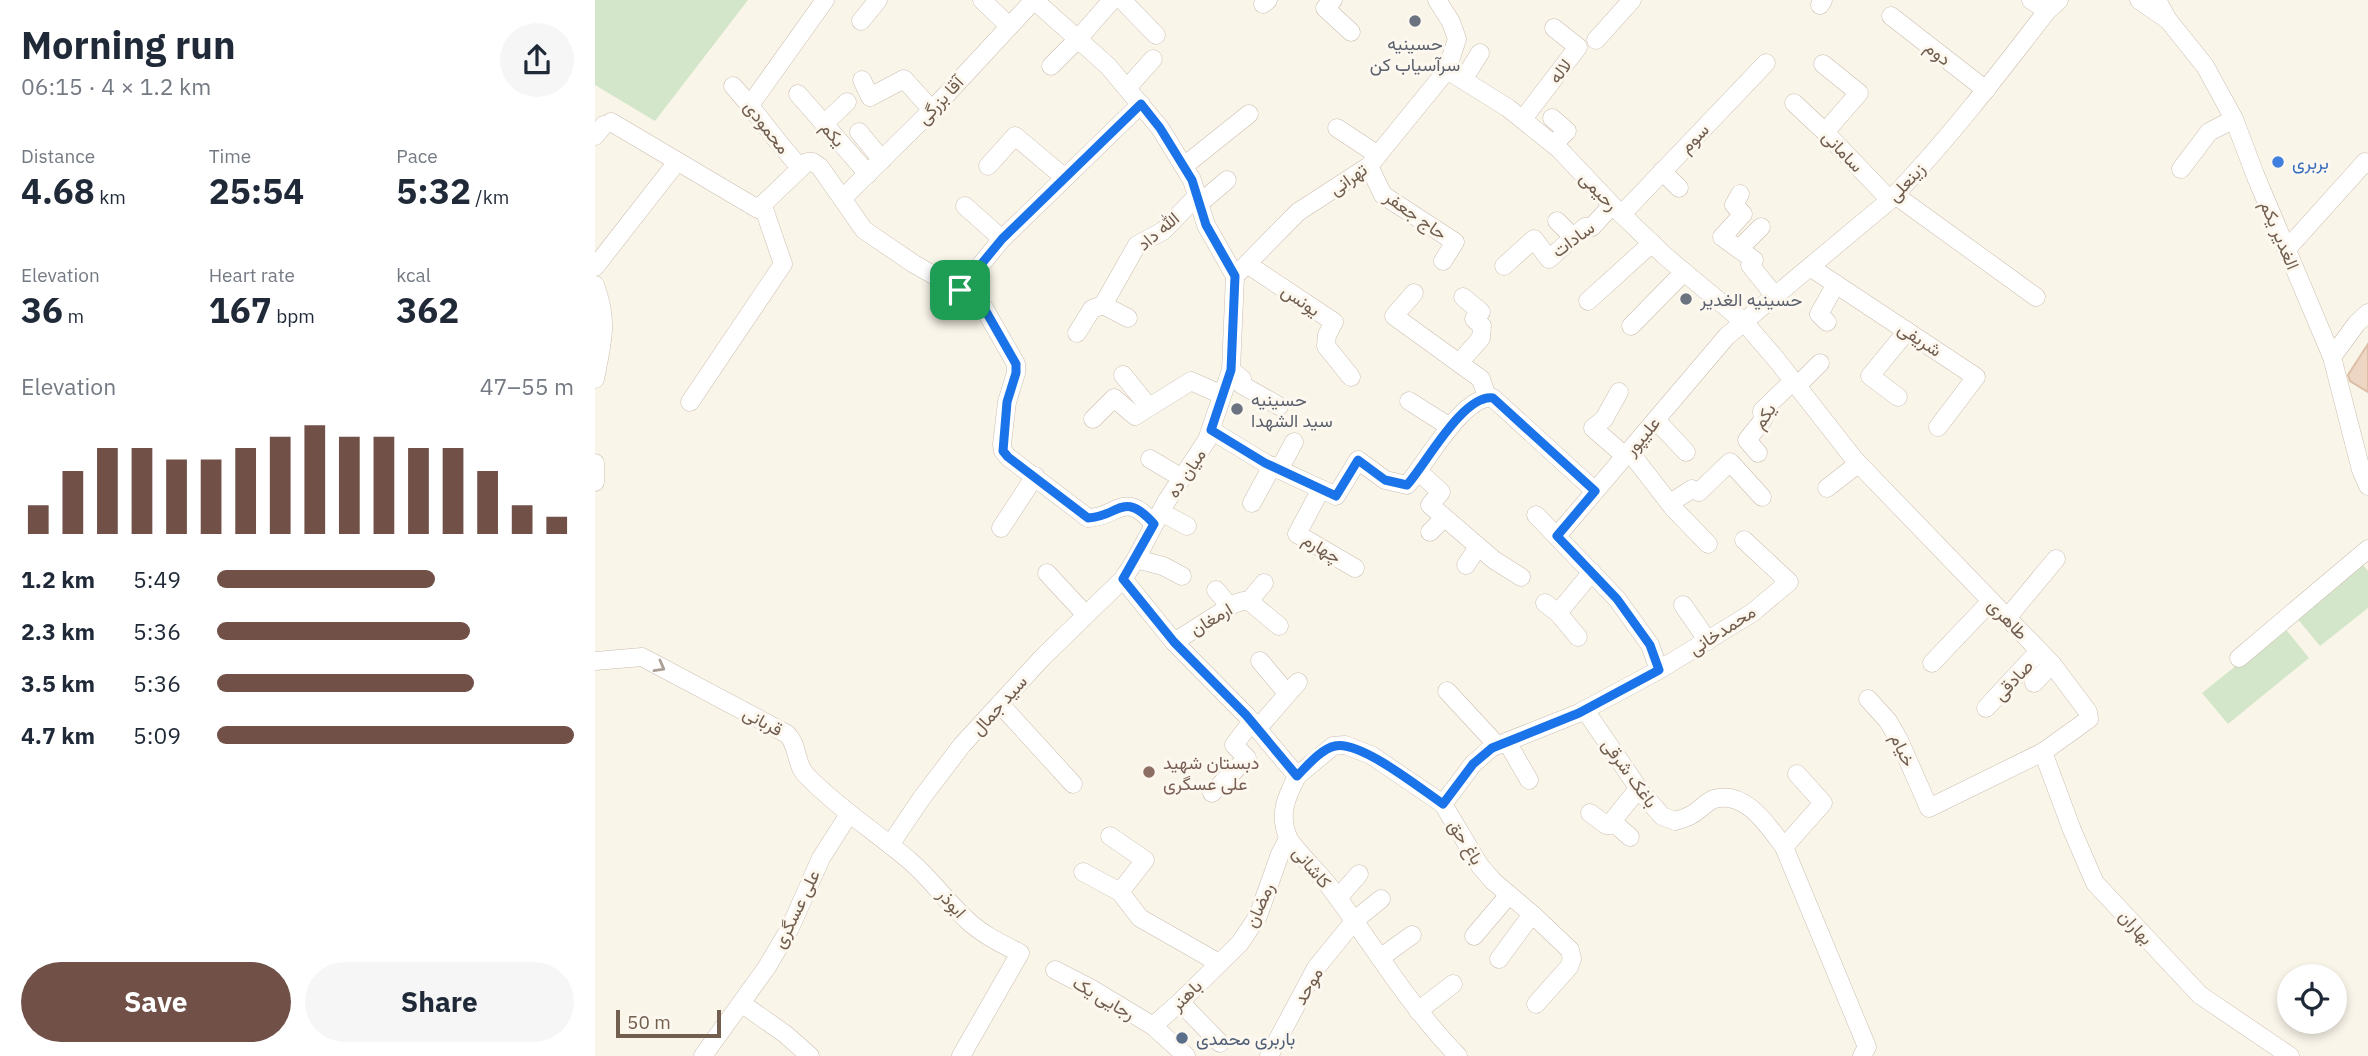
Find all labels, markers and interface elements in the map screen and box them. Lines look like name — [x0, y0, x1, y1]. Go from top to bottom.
marker: حسینیه سرآسیاب کن — [1407, 13, 1423, 29]
text: Morning run — [21, 20, 236, 69]
button: share — [500, 23, 574, 97]
place label: حسینیه سرآسیاب کن — [1370, 32, 1460, 76]
street label: دوم — [1920, 36, 1956, 71]
street label: لاله — [1543, 54, 1577, 88]
street label: آقا بزرگی — [912, 70, 969, 129]
text: 06:15 · 4 × 1.2 km — [21, 71, 211, 101]
street label: محمودی — [739, 96, 795, 158]
street label: یکم — [815, 117, 850, 152]
street label: سوم — [1674, 118, 1714, 159]
street label: سامانی — [1817, 125, 1869, 177]
text: Distance — [21, 144, 95, 168]
text: Time — [209, 144, 251, 168]
text: Pace — [396, 144, 438, 168]
place label: بربری — [2292, 151, 2329, 174]
marker: بربری — [2270, 154, 2286, 170]
street label: تهرانی — [1325, 158, 1371, 200]
street label: زینعلی — [1882, 158, 1930, 206]
street label: رحیمی — [1575, 167, 1623, 215]
text: 4.68 — [21, 168, 95, 214]
text: 25:54 — [209, 168, 304, 214]
text: 5:32 — [396, 168, 471, 214]
text: km — [95, 185, 126, 209]
text: /km — [471, 185, 509, 209]
street label: حاج جعفر — [1379, 185, 1452, 246]
street label: الغدیر یکم — [2254, 197, 2305, 273]
street label: الله داد — [1132, 207, 1184, 255]
street label: سادات — [1547, 216, 1599, 262]
pin — [930, 260, 990, 320]
text: Elevation — [21, 263, 100, 287]
text: Heart rate — [209, 263, 295, 287]
text: kcal — [396, 263, 431, 287]
icon: arrive — [941, 271, 979, 309]
street label: یونس — [1277, 279, 1325, 321]
text: 36 — [21, 287, 63, 333]
text: 167 — [209, 287, 272, 333]
text: 362 — [396, 287, 459, 333]
place label: حسینیه الغدیر — [1699, 288, 1802, 311]
marker: حسینیه الغدیر — [1678, 291, 1694, 307]
text: m — [63, 304, 84, 328]
text: bpm — [272, 304, 315, 328]
street label: شریفی — [1894, 316, 1946, 362]
text: Elevation — [21, 371, 116, 401]
text: 47–55 m — [480, 371, 574, 401]
place label: حسینیه سید الشهدا — [1251, 388, 1333, 432]
street label: یکم — [1747, 399, 1782, 434]
marker: حسینیه سید الشهدا — [1229, 401, 1245, 417]
street label: علیپور — [1618, 412, 1666, 462]
street label: میان ده — [1161, 444, 1211, 502]
street label: چهارم — [1298, 528, 1346, 569]
text: 1.2 km — [21, 564, 95, 594]
text: 5:49 — [133, 564, 181, 594]
street label: طاهری — [1983, 594, 2033, 644]
street label: ارمغان — [1185, 597, 1237, 641]
street label: محمدخانی — [1684, 600, 1760, 660]
text: 2.3 km — [21, 616, 95, 646]
text: 5:36 — [133, 616, 181, 646]
street label: صادقی — [1988, 654, 2038, 706]
one-way arrow — [653, 659, 666, 672]
text: 3.5 km — [21, 668, 95, 698]
text: 5:36 — [133, 668, 181, 698]
street label: سید جمال — [966, 670, 1032, 740]
street label: قربانی — [739, 701, 787, 741]
text: 4.7 km — [21, 720, 95, 750]
text: 5:09 — [133, 720, 181, 750]
street label: خیام — [1884, 730, 1921, 771]
street label: باغک شرقی — [1597, 734, 1663, 812]
place label: دبستان شهید علی عسگری — [1163, 751, 1259, 795]
marker: دبستان شهید علی عسگری — [1141, 764, 1157, 780]
street label: باغ حق — [1442, 815, 1489, 869]
street label: کاشانی — [1288, 841, 1336, 893]
street label: علی عسگری — [767, 866, 825, 952]
street label: رمضان — [1239, 879, 1279, 931]
street label: ابوذر — [932, 883, 971, 923]
street label: بهاران — [2114, 904, 2158, 950]
button: Save — [21, 962, 291, 1042]
button: Share — [305, 962, 574, 1042]
street label: موحد — [1288, 963, 1328, 1009]
map controls — [2277, 964, 2347, 1034]
button: locate — [2277, 964, 2347, 1034]
street label: رجایی یک — [1069, 971, 1139, 1025]
street label: باهنر — [1165, 974, 1207, 1016]
scale bar — [616, 1007, 721, 1039]
text: 50 m — [627, 1010, 671, 1034]
place label: باربری محمدی — [1196, 1027, 1295, 1050]
marker: باربری محمدی — [1174, 1030, 1190, 1046]

